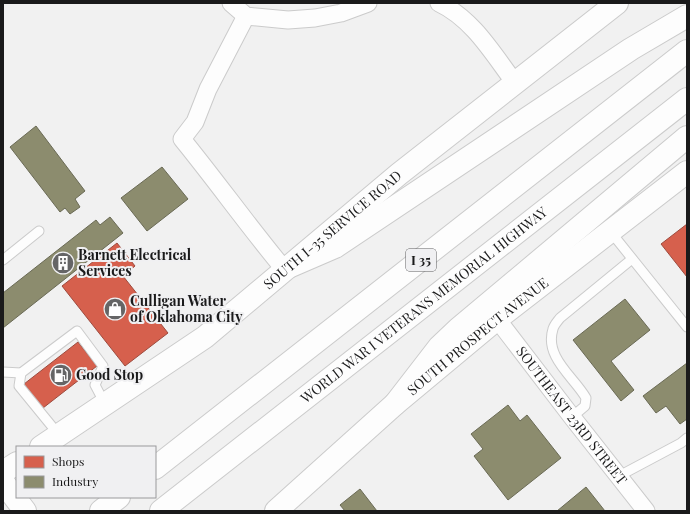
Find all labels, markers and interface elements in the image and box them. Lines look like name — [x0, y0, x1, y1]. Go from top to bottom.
street label: SOUTH I-35 SERVICE ROAD — [259, 166, 405, 293]
street label: WORLD WAR I VETERANS MEMORIAL HIGHWAY — [296, 202, 551, 408]
place label: Barnett Electrical Services — [78, 245, 192, 280]
road number: I 35 — [406, 249, 436, 271]
building icon: Barnett Electrical Services — [50, 250, 76, 276]
street label: SOUTH PROSPECT AVENUE — [403, 273, 552, 399]
place label: Culligan Water of Oklahoma City — [130, 291, 243, 326]
shop icon: Culligan Water of Oklahoma City — [102, 296, 128, 322]
street label: SOUTHEAST 23RD STREET — [512, 342, 632, 489]
fuel station icon: Good Stop — [48, 362, 74, 388]
place label: Good Stop — [76, 365, 143, 384]
legend — [16, 446, 156, 498]
text: Shops — [52, 453, 84, 469]
text: Industry — [52, 473, 98, 489]

